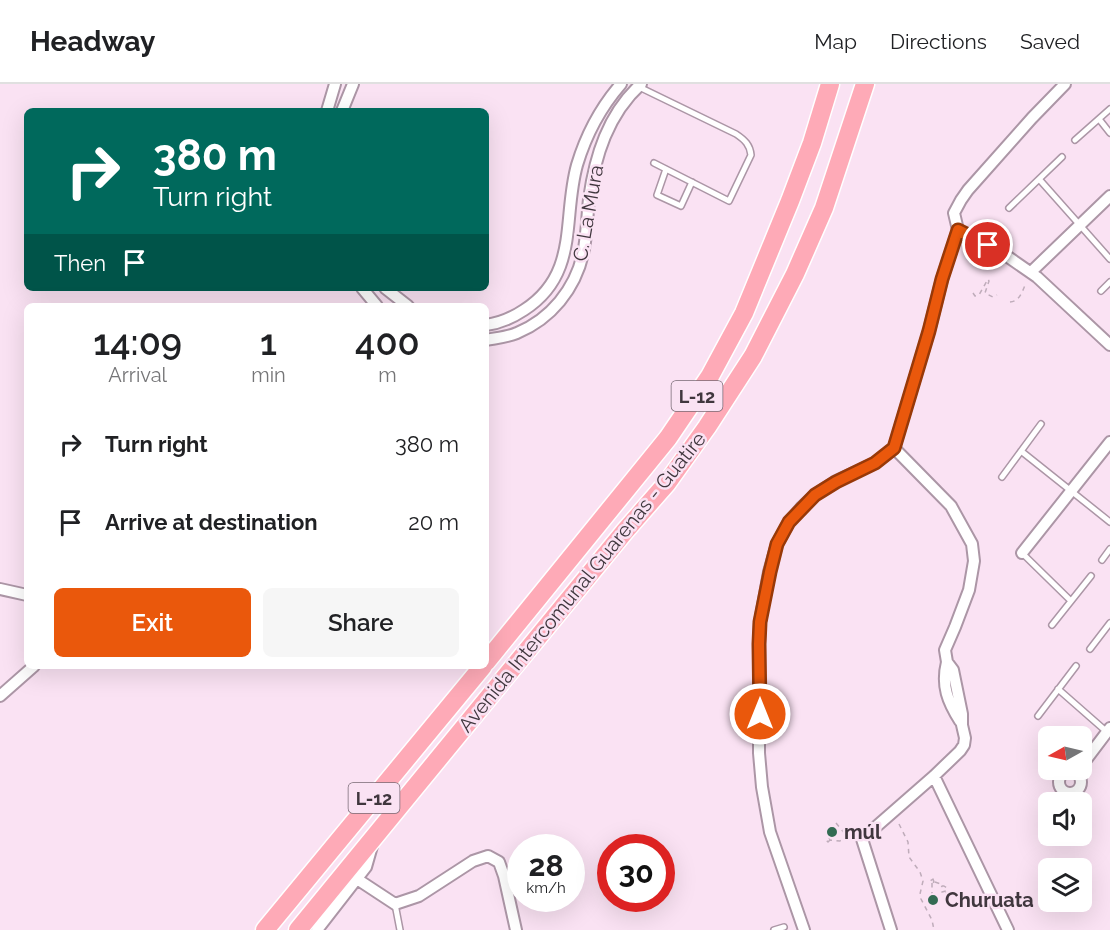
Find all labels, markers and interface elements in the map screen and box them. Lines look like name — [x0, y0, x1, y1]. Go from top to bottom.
text: Headway — [30, 25, 155, 58]
text: Map — [814, 29, 857, 54]
text: Directions — [890, 29, 987, 54]
text: Saved — [1020, 29, 1080, 54]
text: 380 m — [153, 131, 277, 180]
icon: right — [54, 132, 132, 210]
street label: C. La Mura — [568, 163, 608, 263]
text: Turn right — [153, 181, 272, 212]
pin — [962, 219, 1013, 270]
icon: arrive — [971, 228, 1004, 261]
icon: arrive — [118, 246, 151, 279]
text: Then — [54, 250, 106, 276]
text: 14:09 — [93, 321, 182, 363]
text: 1 — [260, 321, 277, 363]
text: 400 — [355, 321, 420, 363]
text: Arrival — [108, 363, 167, 387]
text: min — [251, 363, 286, 387]
text: m — [378, 363, 397, 387]
road number: L-12 — [672, 381, 722, 411]
street label: Avenida Intercomunal Guarenas - Guatire — [453, 427, 711, 737]
icon: right — [54, 428, 87, 461]
text: Turn right — [105, 431, 208, 457]
text: 380 m — [395, 431, 459, 457]
icon: arrive — [54, 506, 87, 539]
text: Arrive at destination — [105, 509, 318, 535]
text: 20 m — [408, 509, 459, 535]
button: Exit — [54, 588, 251, 657]
button: Share — [263, 588, 459, 657]
position arrow — [728, 682, 792, 746]
north arrow — [1038, 726, 1092, 780]
map controls — [1038, 726, 1092, 912]
road number: L-12 — [348, 783, 400, 813]
button: sound — [1038, 792, 1092, 846]
place label: múl — [844, 820, 882, 844]
marker: múl — [825, 825, 839, 839]
speed limit sign: 30 — [597, 834, 675, 912]
text: 28 — [528, 848, 564, 883]
button: layers — [1038, 858, 1092, 912]
text: km/h — [526, 879, 566, 897]
place label: Churuata — [945, 888, 1034, 912]
marker: Churuata — [926, 893, 940, 907]

